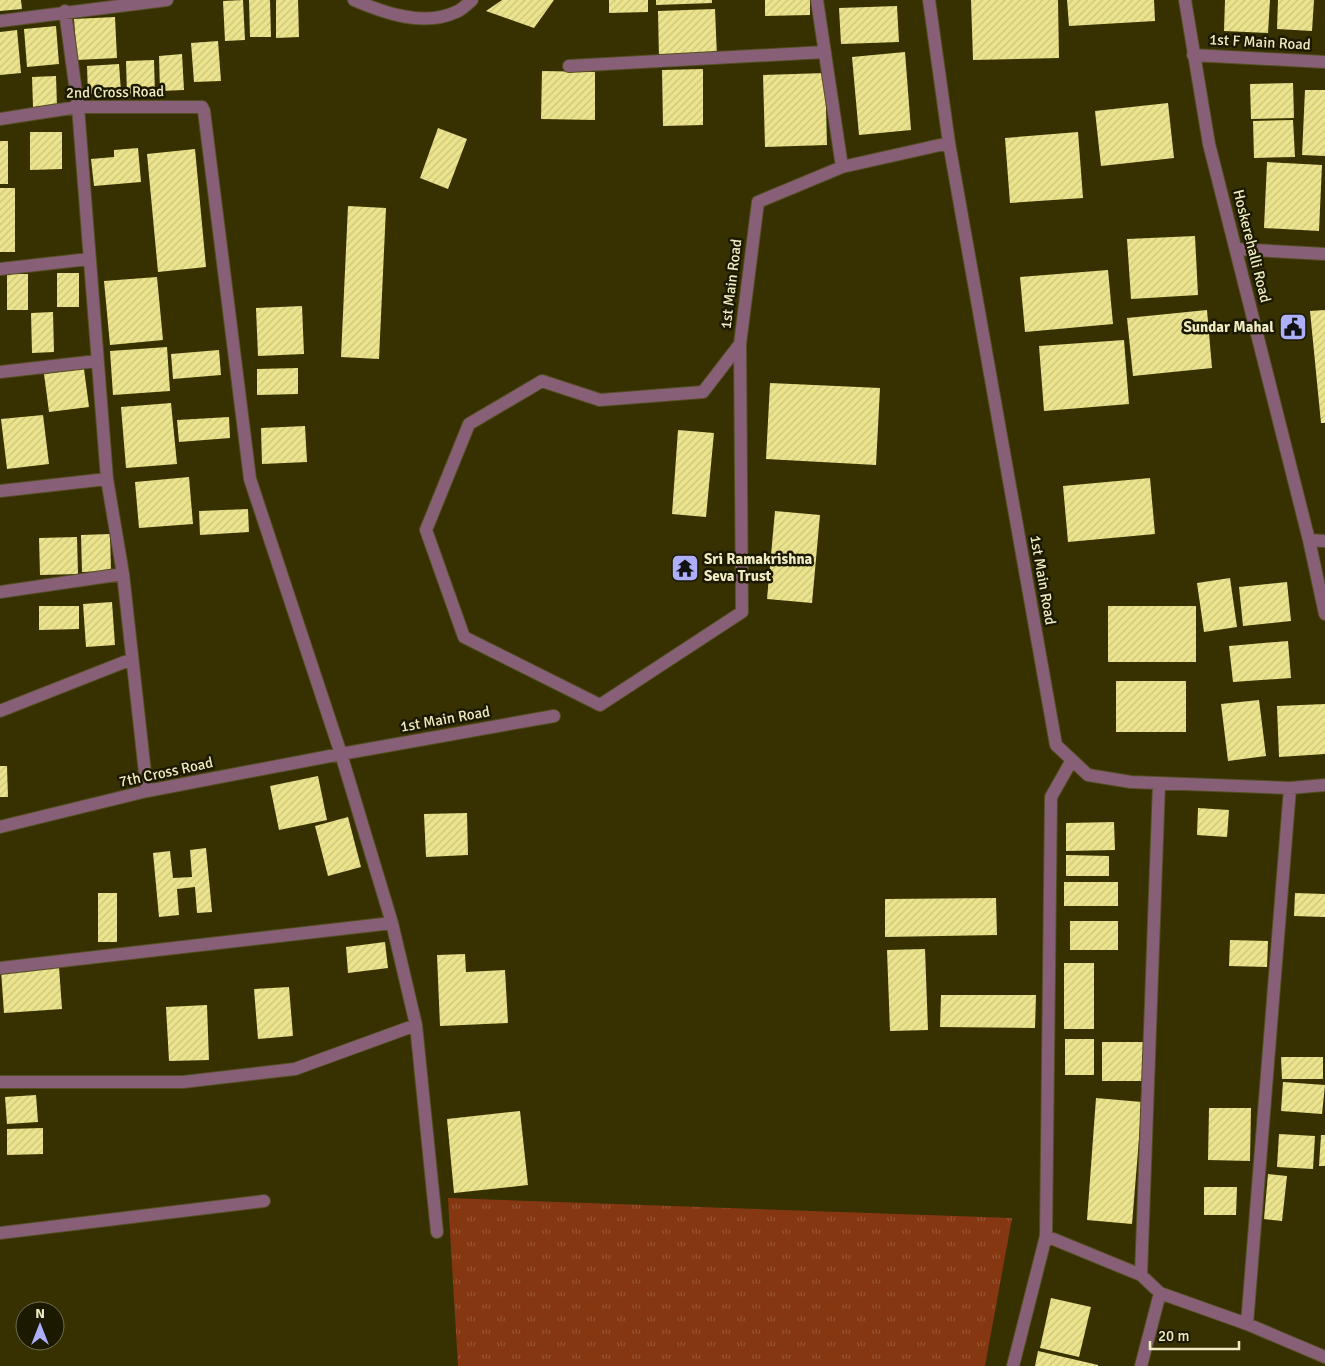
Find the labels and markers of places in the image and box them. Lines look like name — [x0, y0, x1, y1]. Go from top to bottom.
public building icon: Sundar Mahal — [1278, 312, 1308, 342]
place label: Sundar Mahal — [1183, 318, 1274, 336]
place label: Sri Ramakrishna Seva Trust — [704, 550, 813, 585]
temple icon: Sri Ramakrishna Seva Trust — [670, 553, 700, 583]

